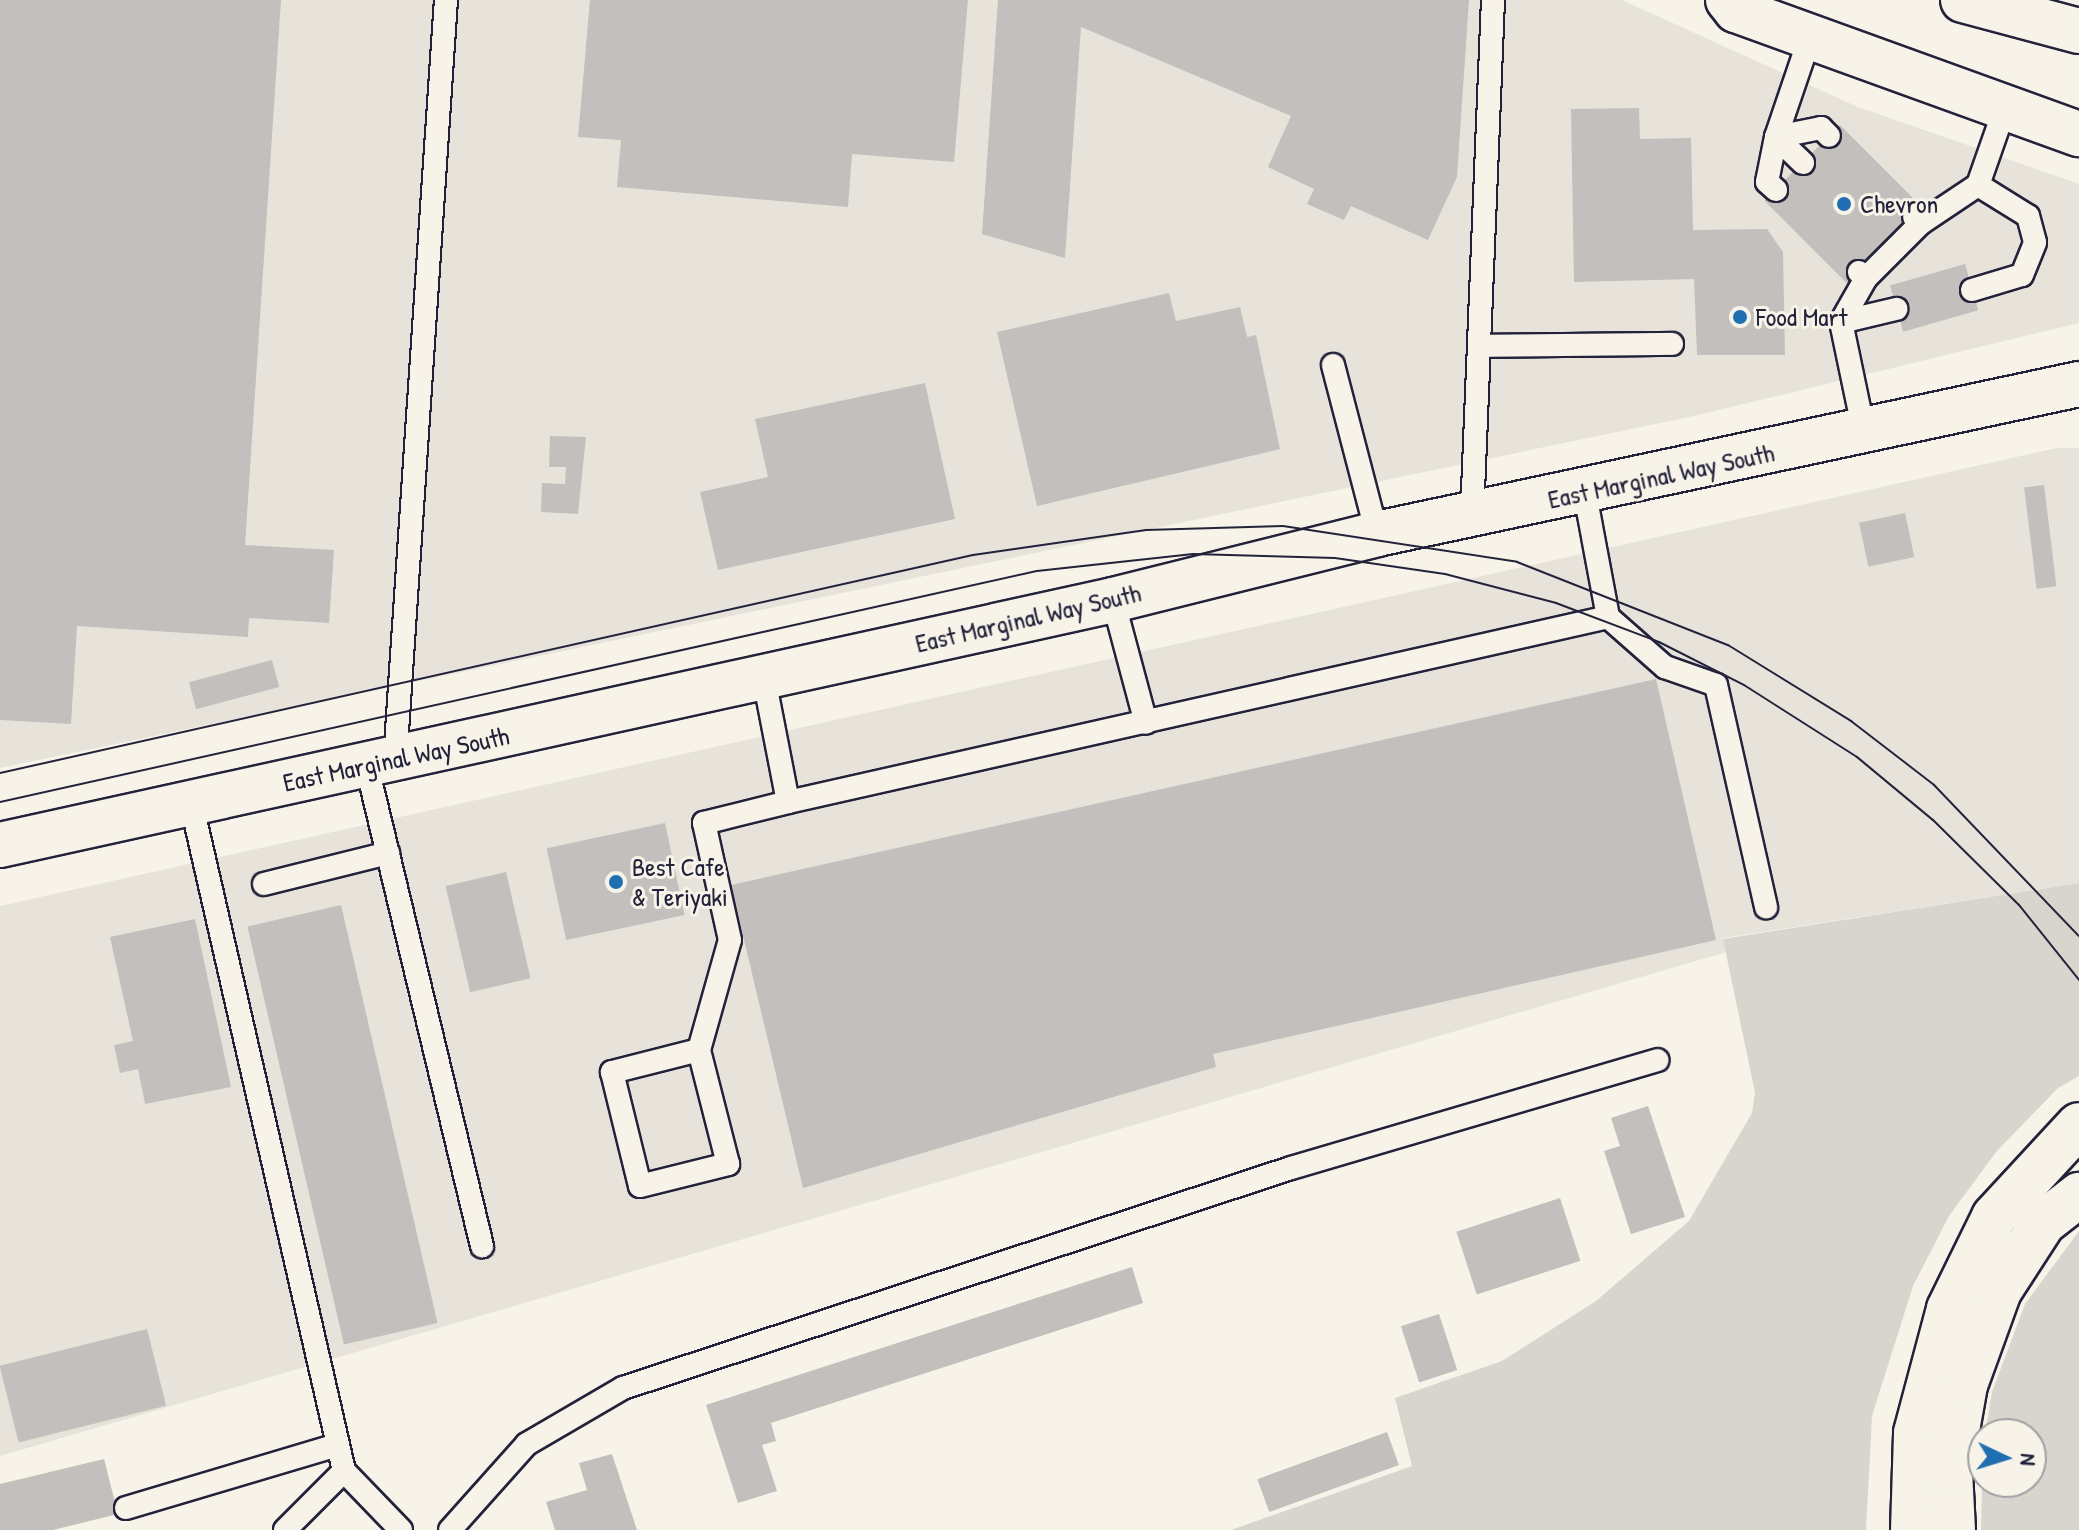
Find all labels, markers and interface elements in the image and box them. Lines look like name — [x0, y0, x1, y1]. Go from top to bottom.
place label: Chevron — [1860, 188, 1938, 220]
marker: Chevron — [1835, 195, 1853, 213]
place label: Food Mart — [1756, 301, 1847, 333]
marker: Food Mart — [1731, 308, 1749, 326]
street label: East Marginal Way South — [1545, 437, 1777, 515]
street label: East Marginal Way South — [912, 577, 1144, 659]
street label: East Marginal Way South — [280, 720, 512, 798]
place label: Best Cafe & Teriyaki — [632, 851, 728, 912]
marker: Best Cafe & Teriyaki — [607, 873, 625, 891]
north arrow — [1967, 1418, 2047, 1498]
text: N — [2014, 1453, 2044, 1466]

